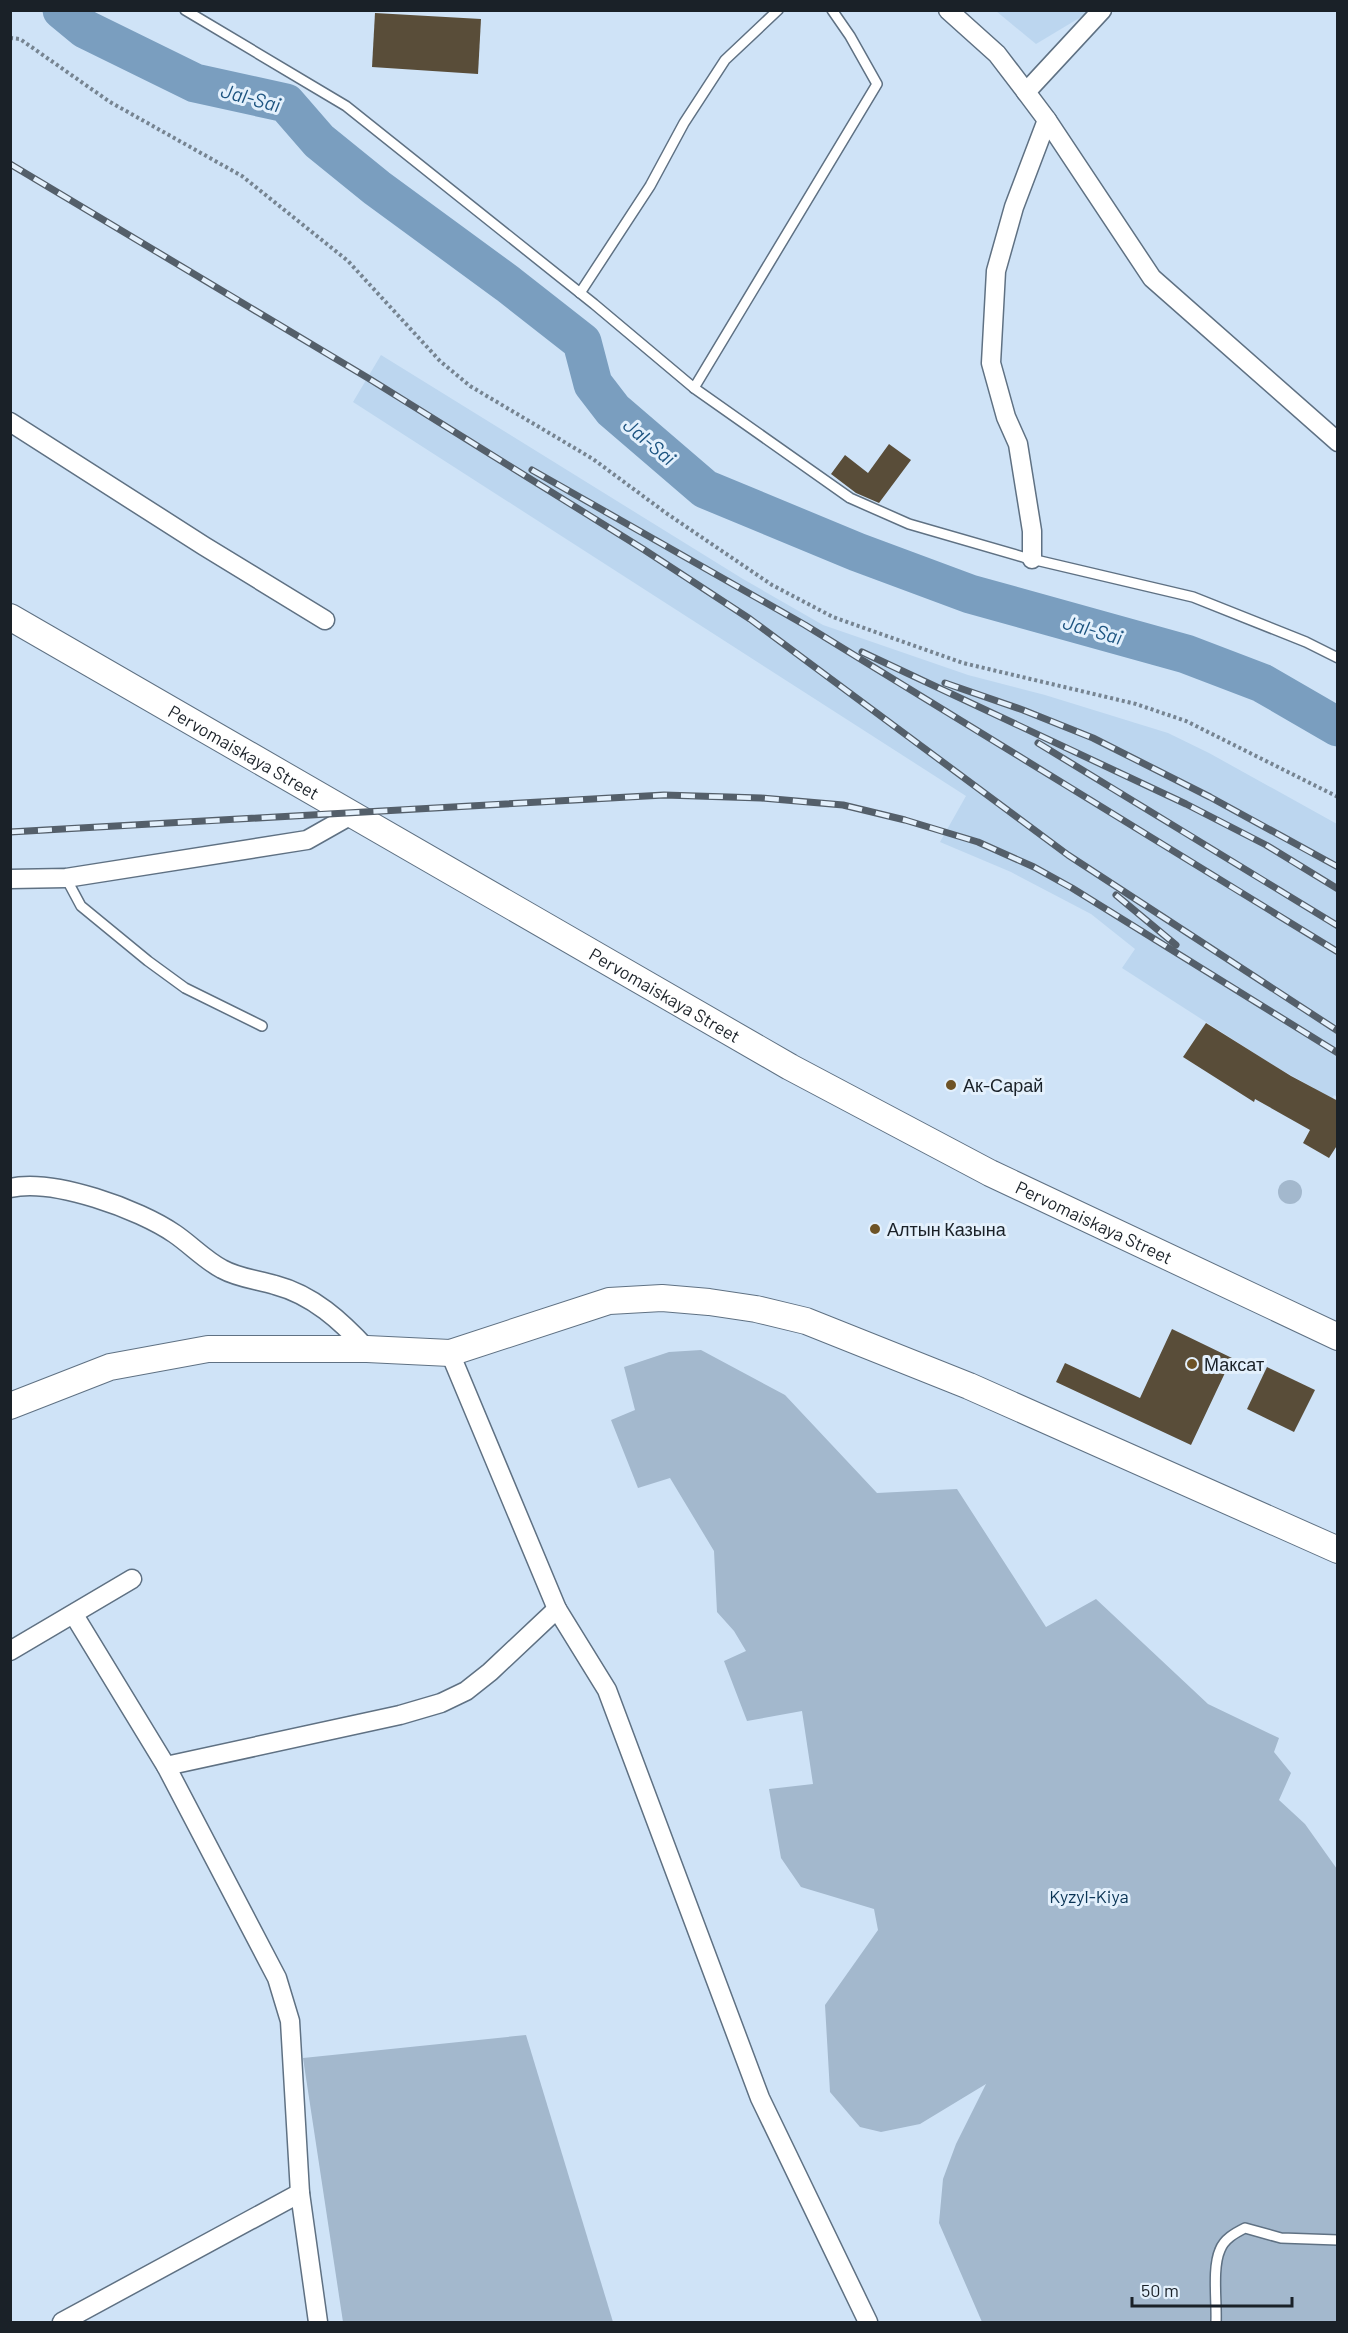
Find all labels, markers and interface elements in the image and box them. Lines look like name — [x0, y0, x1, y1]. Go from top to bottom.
water label: Jal-Sai — [219, 78, 283, 116]
water label: Jal-Sai — [619, 412, 681, 470]
water label: Jal-Sai — [1060, 609, 1126, 649]
street label: Pervomaiskaya Street — [165, 700, 323, 804]
street label: Pervomaiskaya Street — [585, 943, 744, 1047]
place label: Ак-Сарай — [963, 1074, 1043, 1096]
marker: Ак-Сарай — [944, 1078, 958, 1092]
street label: Pervomaiskaya Street — [1012, 1176, 1176, 1268]
place label: Алтын Казына — [887, 1218, 1007, 1240]
marker: Алтын Казына — [868, 1222, 882, 1236]
place label: Максат — [1204, 1353, 1264, 1375]
marker: Максат — [1185, 1357, 1199, 1371]
park label: Kyzyl-Kiya — [1049, 1885, 1129, 1907]
scale bar — [1132, 2270, 1292, 2308]
text: 50 m — [1141, 2279, 1179, 2301]

